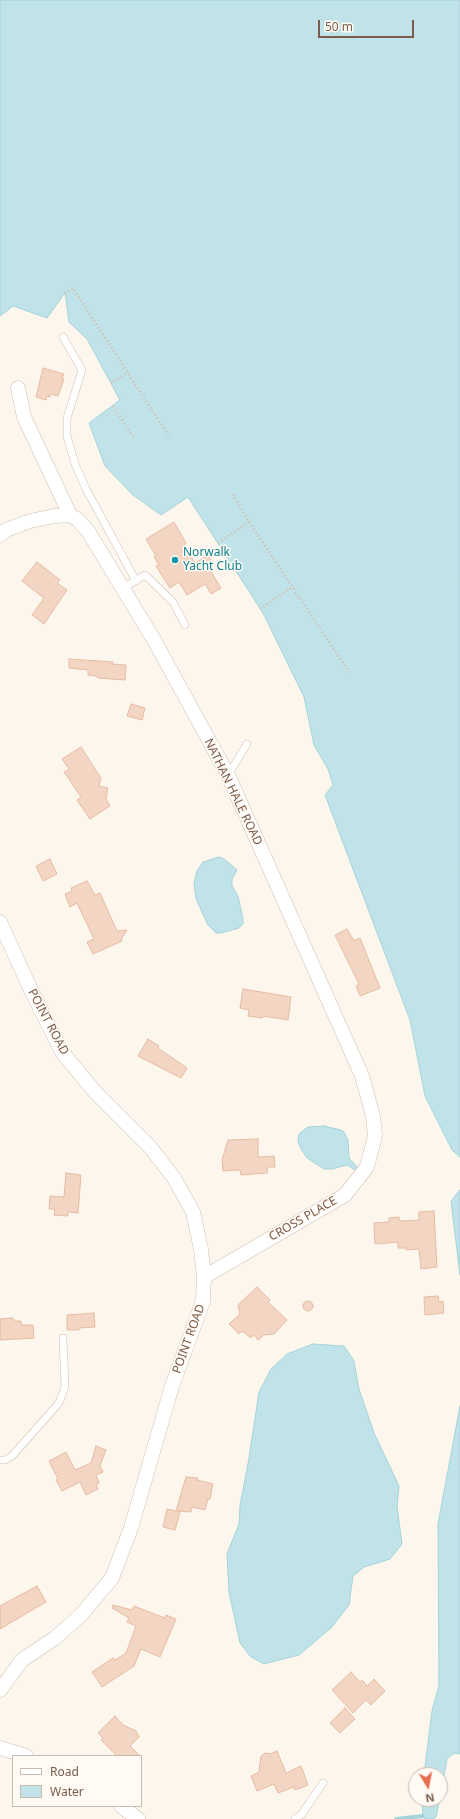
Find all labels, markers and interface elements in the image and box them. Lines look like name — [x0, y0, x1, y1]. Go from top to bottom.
scale bar — [320, 12, 416, 38]
text: 50 m — [325, 18, 353, 35]
place label: Norwalk Yacht Club — [183, 546, 242, 574]
marker: Norwalk Yacht Club — [170, 555, 180, 565]
street label: NATHAN HALE ROAD — [201, 736, 265, 848]
street label: POINT ROAD — [25, 987, 71, 1057]
street label: CROSS PLACE — [267, 1194, 339, 1244]
street label: POINT ROAD — [170, 1302, 208, 1376]
legend — [12, 1755, 142, 1807]
text: Road — [50, 1763, 79, 1780]
north arrow — [408, 1767, 448, 1807]
text: Water — [50, 1783, 84, 1800]
text: N — [424, 1790, 436, 1806]

